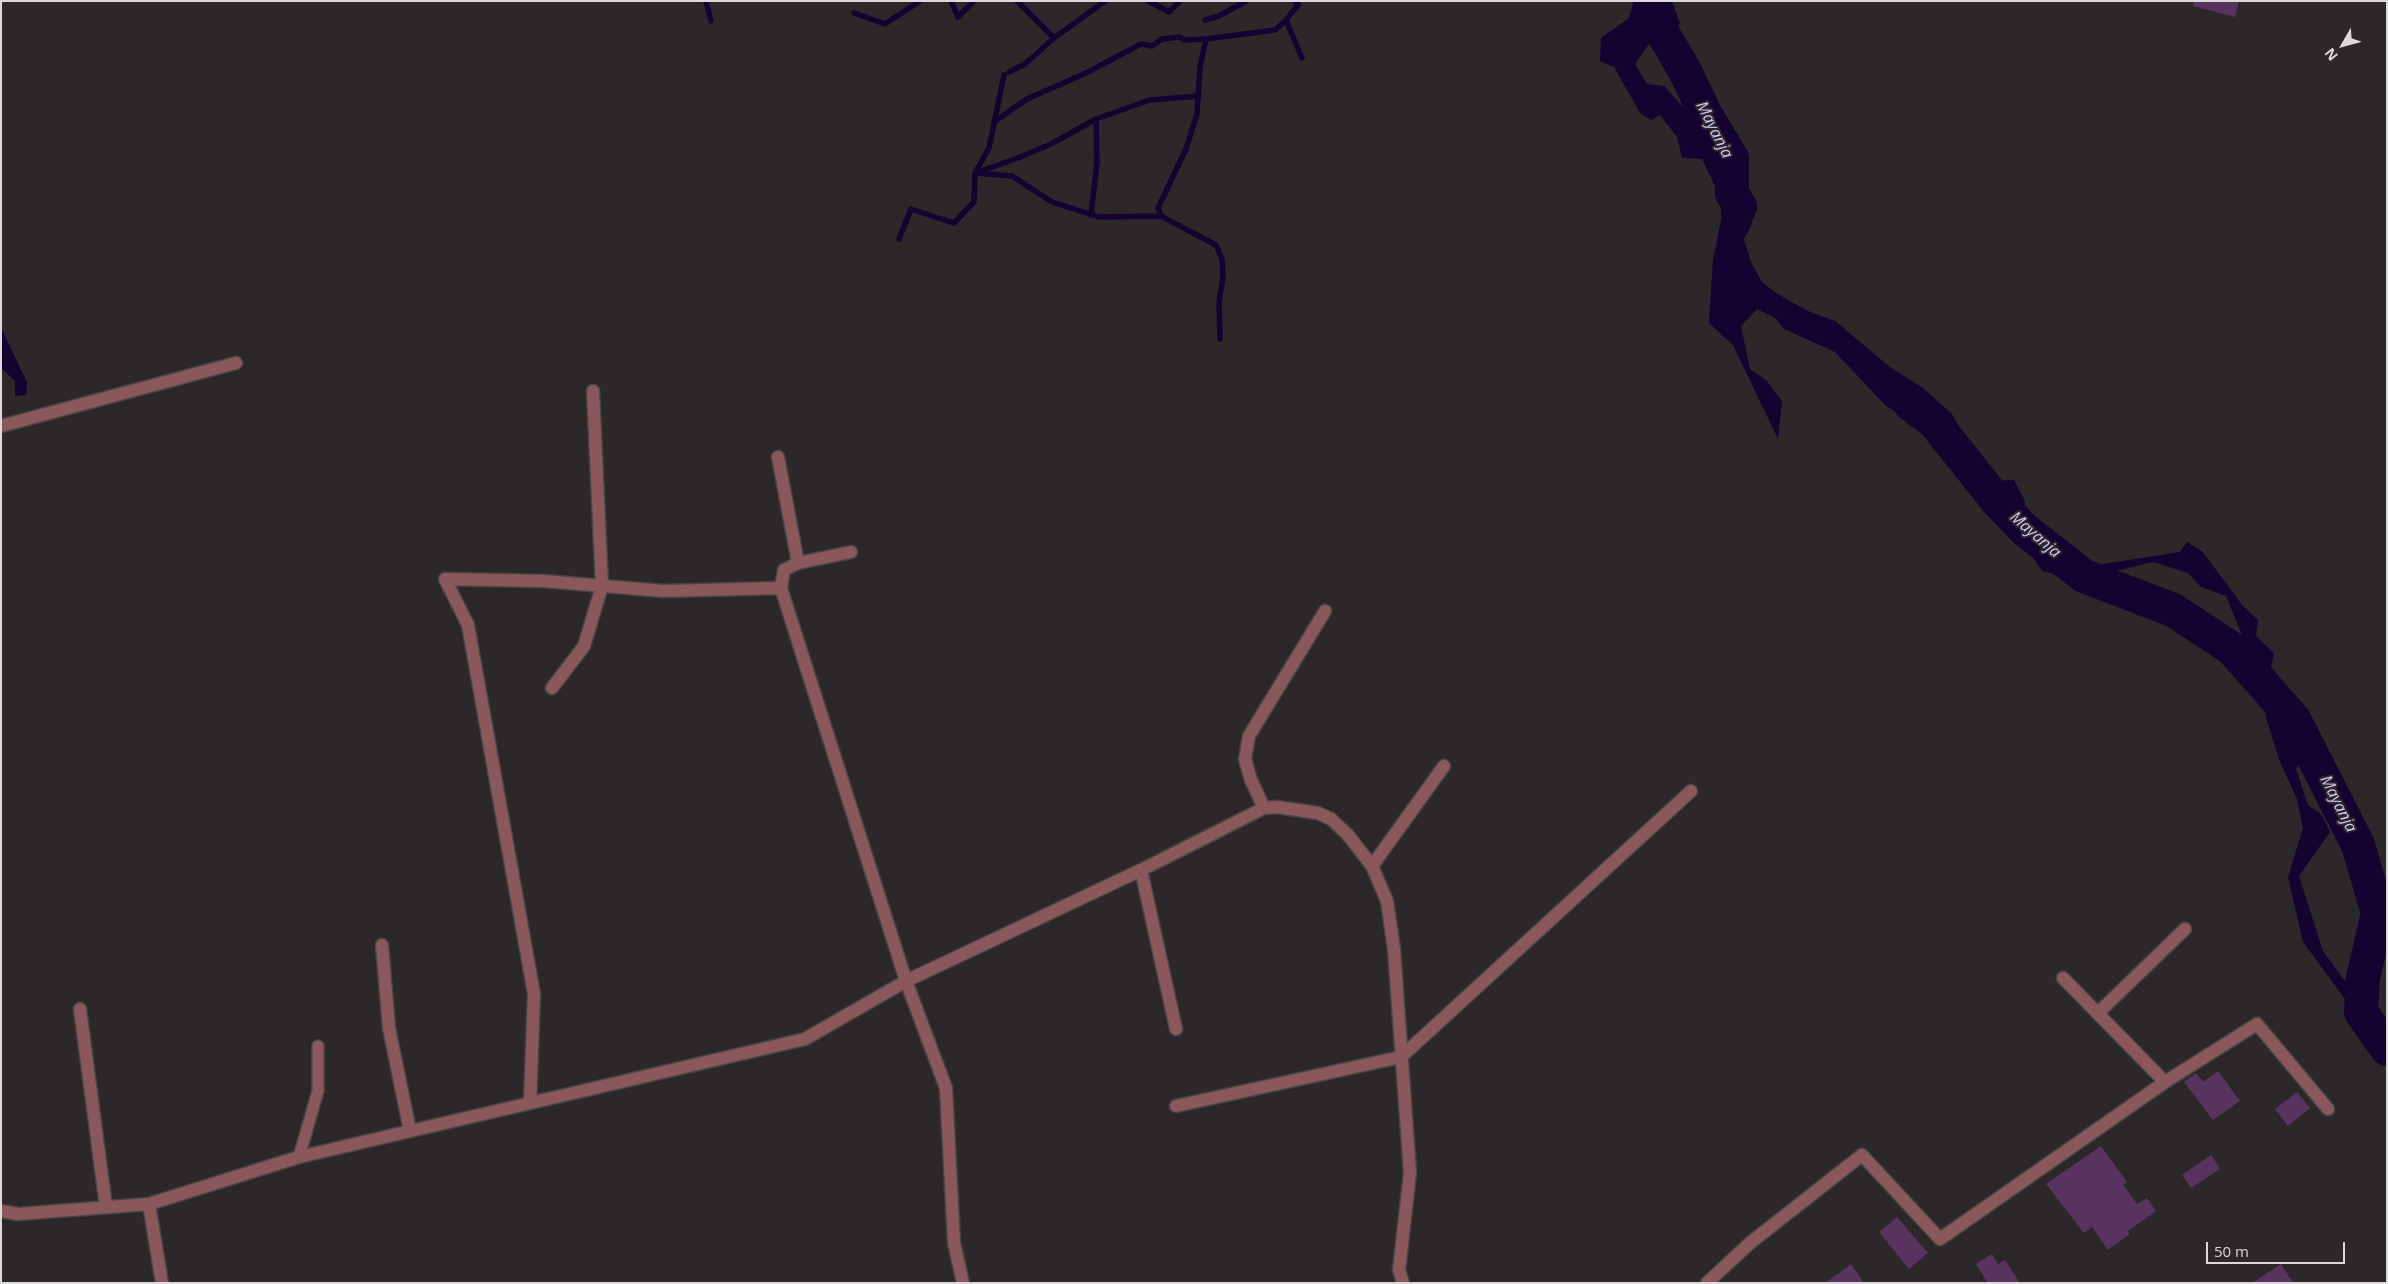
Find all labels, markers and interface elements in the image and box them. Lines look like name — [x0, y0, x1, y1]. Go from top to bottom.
north arrow — [2318, 20, 2368, 70]
text: N — [2320, 44, 2342, 65]
water label: Mayanja — [1692, 98, 1736, 162]
water label: Mayanja — [2006, 508, 2064, 562]
water label: Mayanja — [2316, 772, 2360, 836]
scale bar — [2208, 1232, 2347, 1264]
text: 50 m — [2214, 1241, 2249, 1261]

